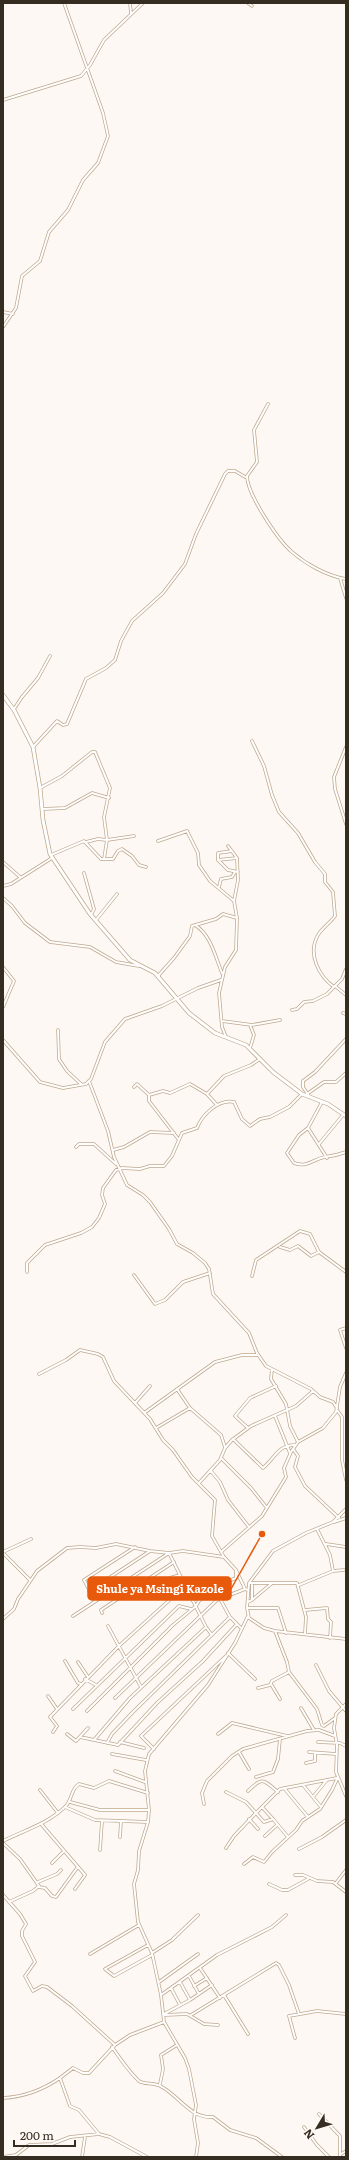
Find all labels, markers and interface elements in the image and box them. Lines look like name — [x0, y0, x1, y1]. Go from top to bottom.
callout: Shule ya Msingi Kazole — [88, 1577, 231, 1600]
text: Shule ya Msingi Kazole — [96, 1580, 224, 1596]
north arrow — [297, 2108, 337, 2148]
scale bar — [14, 2122, 75, 2148]
text: 200 m — [20, 2126, 54, 2144]
text: N — [299, 2126, 317, 2143]

